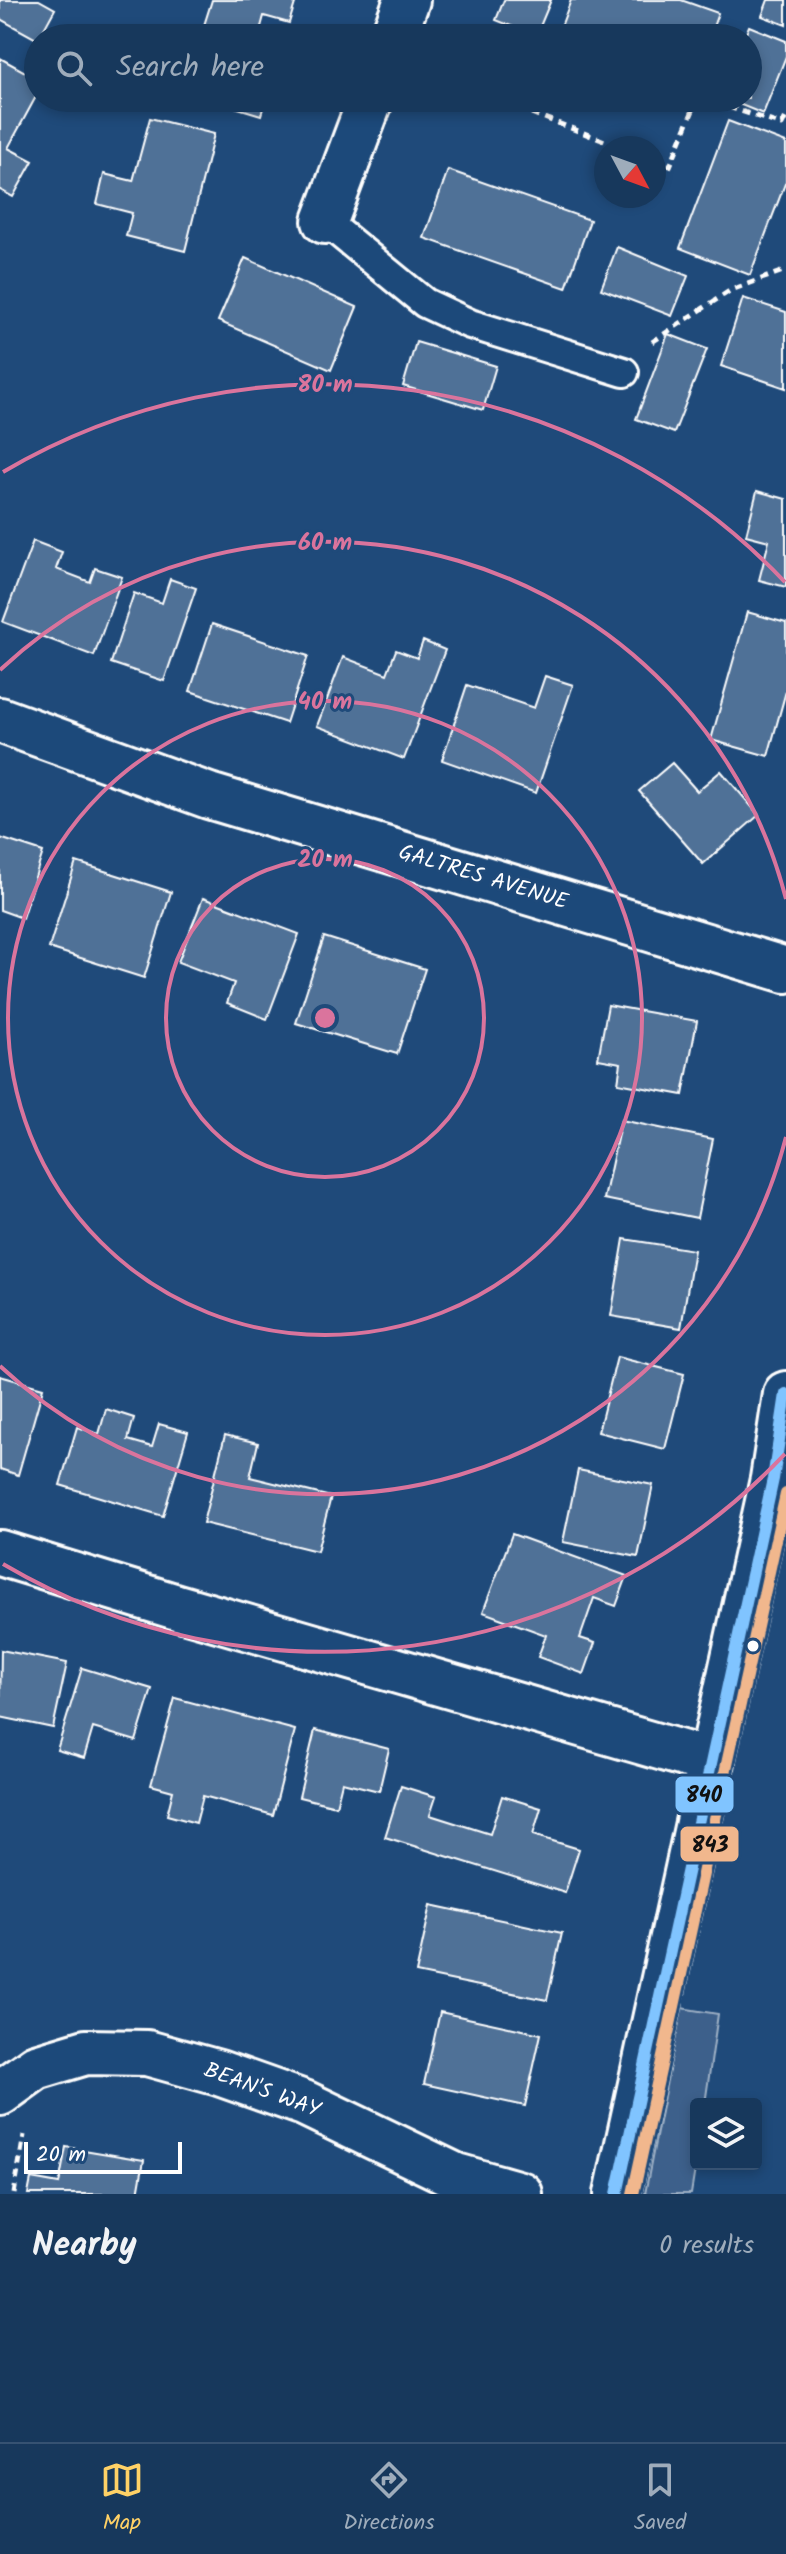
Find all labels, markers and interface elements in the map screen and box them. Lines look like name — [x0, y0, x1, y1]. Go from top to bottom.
search box — [24, 24, 762, 112]
text: Search here — [116, 44, 264, 92]
icon: search — [52, 46, 96, 90]
north arrow — [594, 136, 666, 208]
text: 80 m — [297, 366, 353, 405]
text: 60 m — [298, 524, 352, 563]
text: 40 m — [298, 683, 352, 722]
street label: GALTRES AVENUE — [394, 836, 573, 921]
text: 20 m — [297, 841, 353, 880]
centre of rings — [311, 1004, 339, 1032]
unlabelled marker — [745, 1638, 761, 1654]
line badge: 840 — [674, 1775, 735, 1814]
text: 840 — [686, 1779, 723, 1814]
line badge: 843 — [679, 1825, 740, 1863]
text: 843 — [691, 1829, 729, 1864]
street label: BEAN'S WAY — [199, 2054, 327, 2129]
map controls — [690, 2098, 762, 2170]
button: layers — [690, 2098, 762, 2170]
scale bar — [24, 2138, 182, 2174]
text: 20 m — [36, 2138, 86, 2173]
text: Nearby — [32, 2219, 137, 2273]
text: 0 results — [659, 2225, 754, 2267]
tab: Map — [100, 2458, 144, 2541]
tab: Directions — [343, 2458, 435, 2541]
tab: Saved — [634, 2458, 686, 2541]

